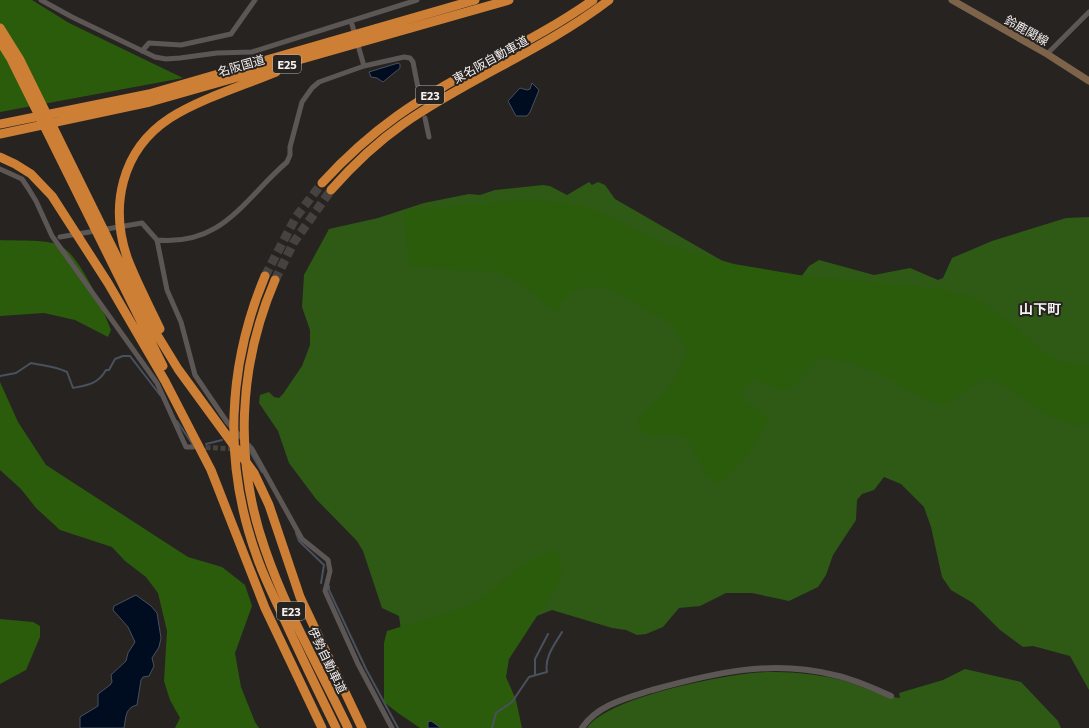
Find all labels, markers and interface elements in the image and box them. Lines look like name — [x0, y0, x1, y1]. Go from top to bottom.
street label: 鈴鹿関線 — [1003, 12, 1051, 48]
street label: 東名阪自動車道 — [450, 33, 530, 85]
street label: 名阪国道 — [216, 52, 266, 78]
road number: E25 — [273, 55, 301, 73]
road number: E23 — [416, 86, 444, 104]
district label: 山下町 — [1019, 300, 1061, 317]
road number: E23 — [277, 602, 305, 620]
street label: 伊勢自動車道 — [306, 625, 350, 695]

